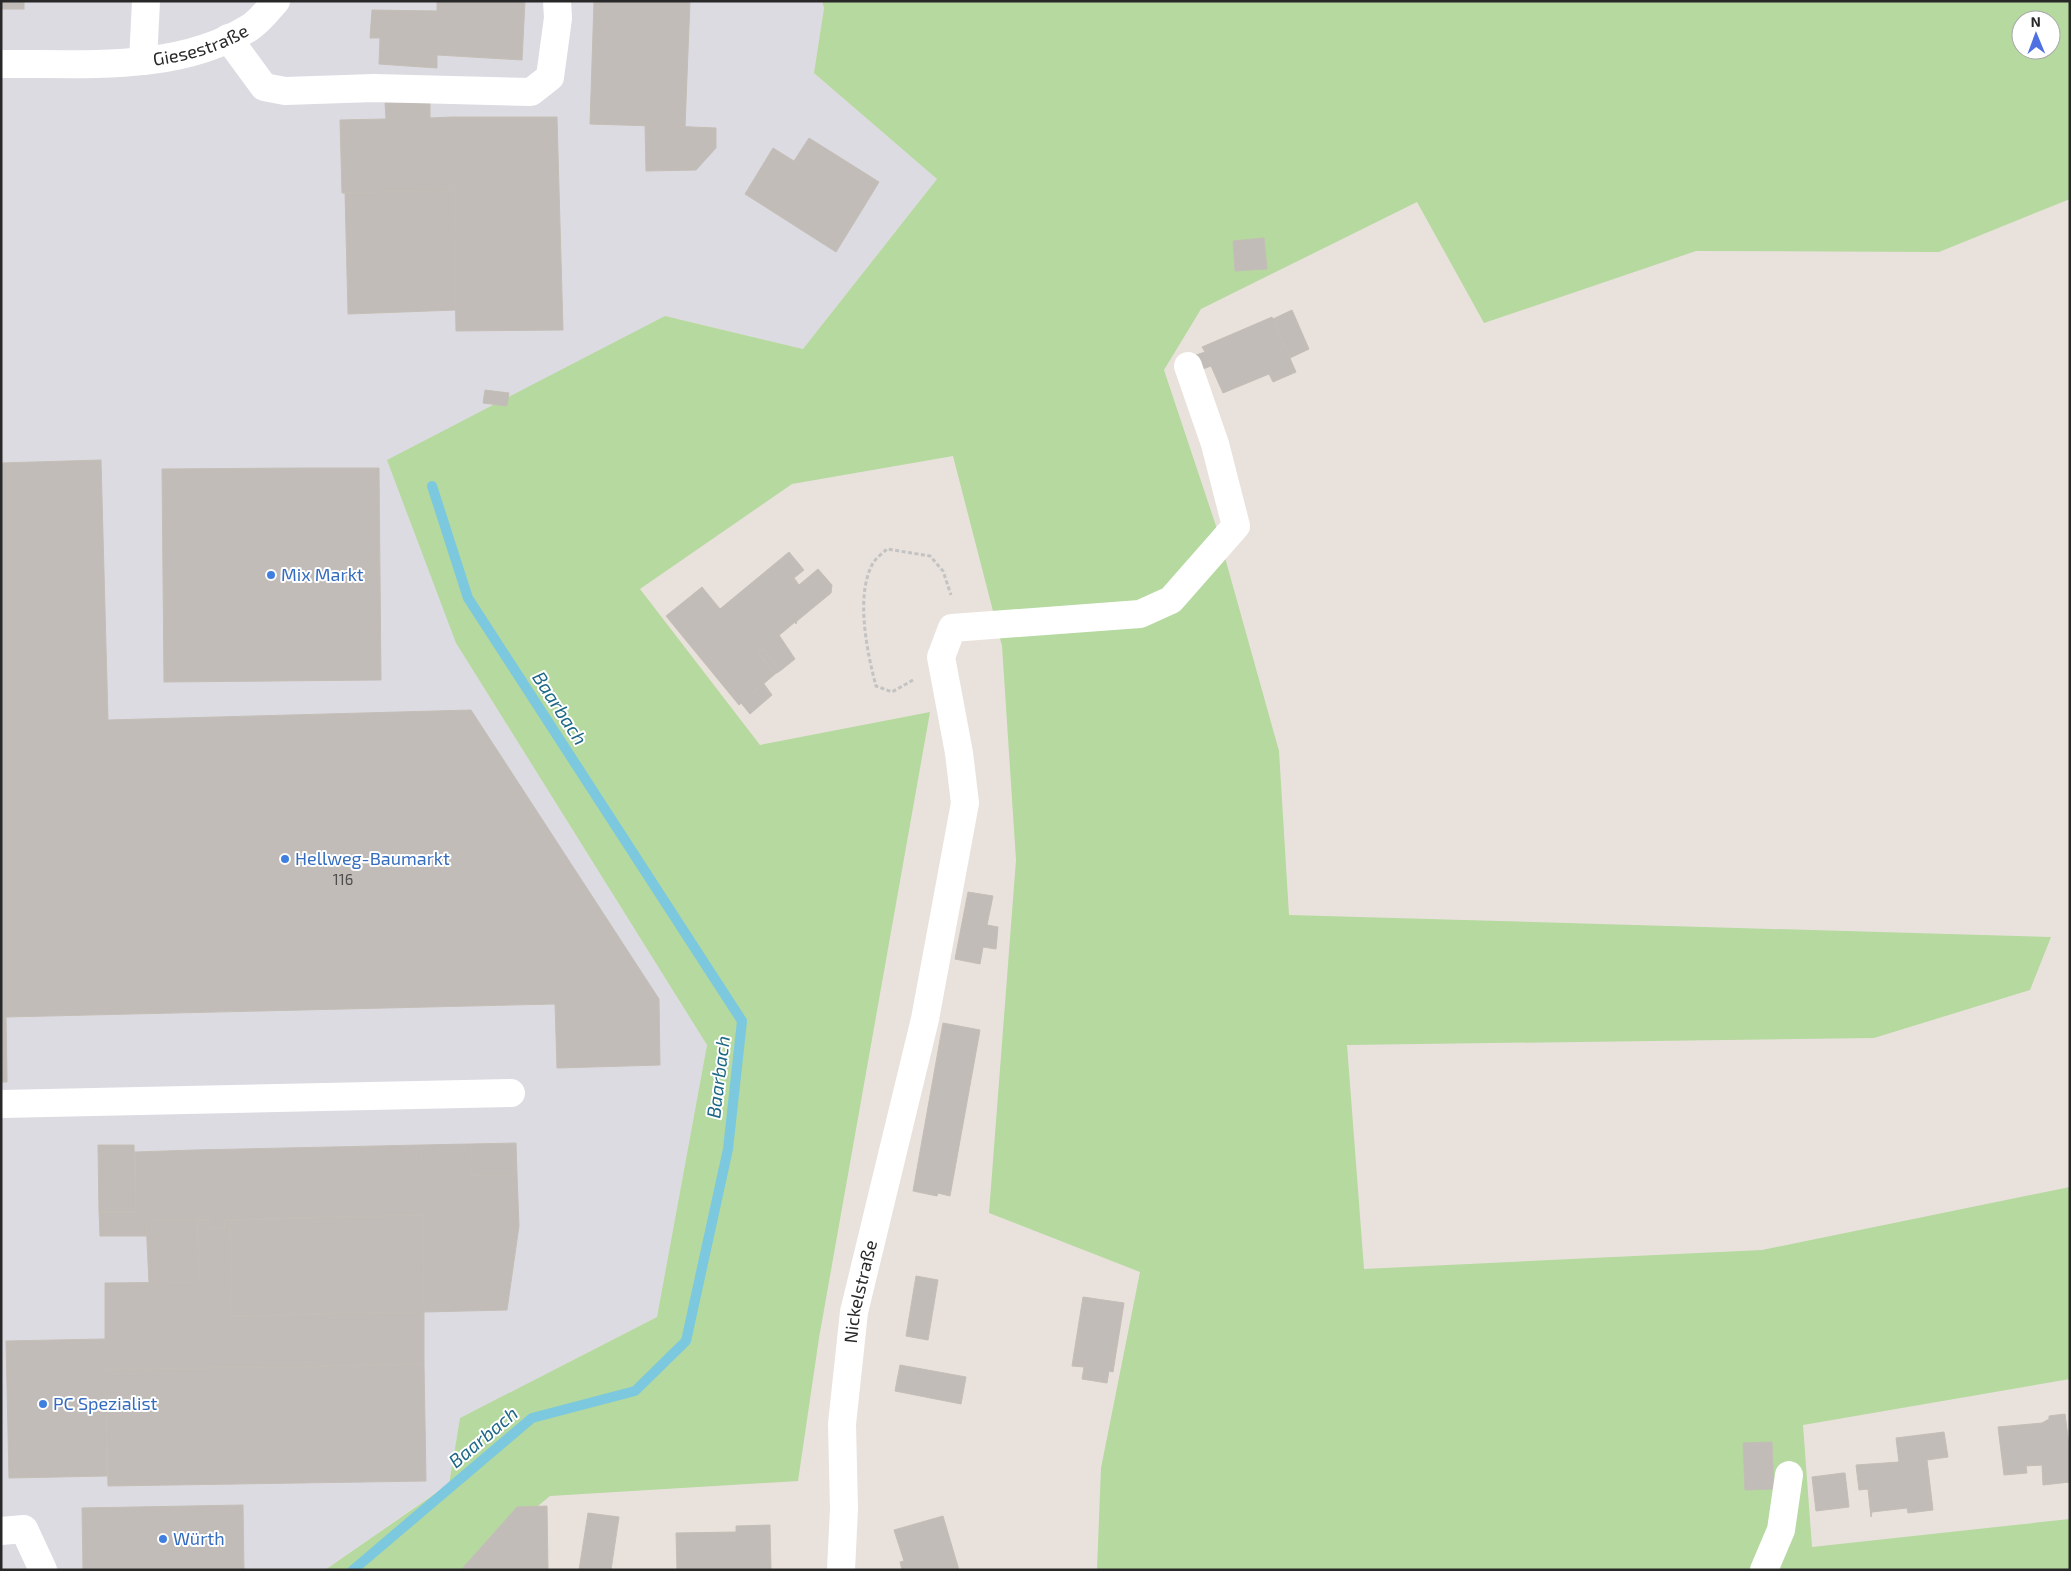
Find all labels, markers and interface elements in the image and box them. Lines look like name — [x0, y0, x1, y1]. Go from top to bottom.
north arrow — [2011, 10, 2061, 60]
text: N — [2031, 13, 2041, 30]
street label: Giesestraße — [151, 19, 252, 70]
place label: Mix Markt — [281, 563, 364, 585]
marker: Mix Markt — [265, 569, 277, 581]
water label: Baarbach — [528, 667, 593, 749]
place label: Hellweg-Baumarkt — [295, 847, 450, 869]
marker: Hellweg-Baumarkt — [279, 853, 291, 865]
house number: 116 — [333, 870, 353, 888]
water label: Baarbach — [701, 1034, 734, 1120]
street label: Nickelstraße — [839, 1238, 881, 1344]
place label: PC Spezialist — [53, 1392, 158, 1414]
marker: PC Spezialist — [37, 1398, 49, 1410]
water label: Baarbach — [443, 1401, 522, 1472]
place label: Würth — [173, 1527, 225, 1549]
marker: Würth — [157, 1533, 169, 1545]

